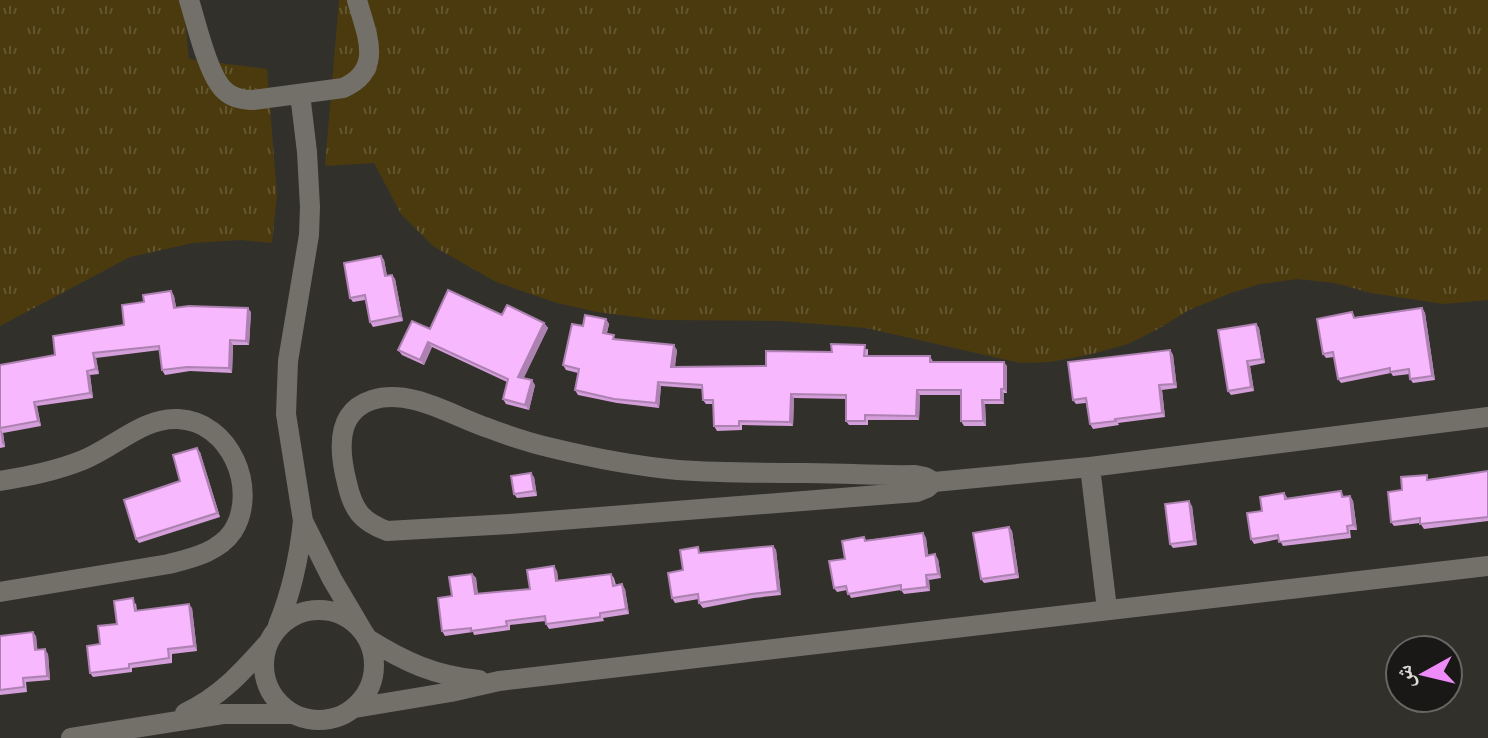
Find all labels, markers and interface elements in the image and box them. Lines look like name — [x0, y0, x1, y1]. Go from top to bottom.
north arrow — [1384, 634, 1464, 714]
text: ش — [1390, 663, 1420, 690]

